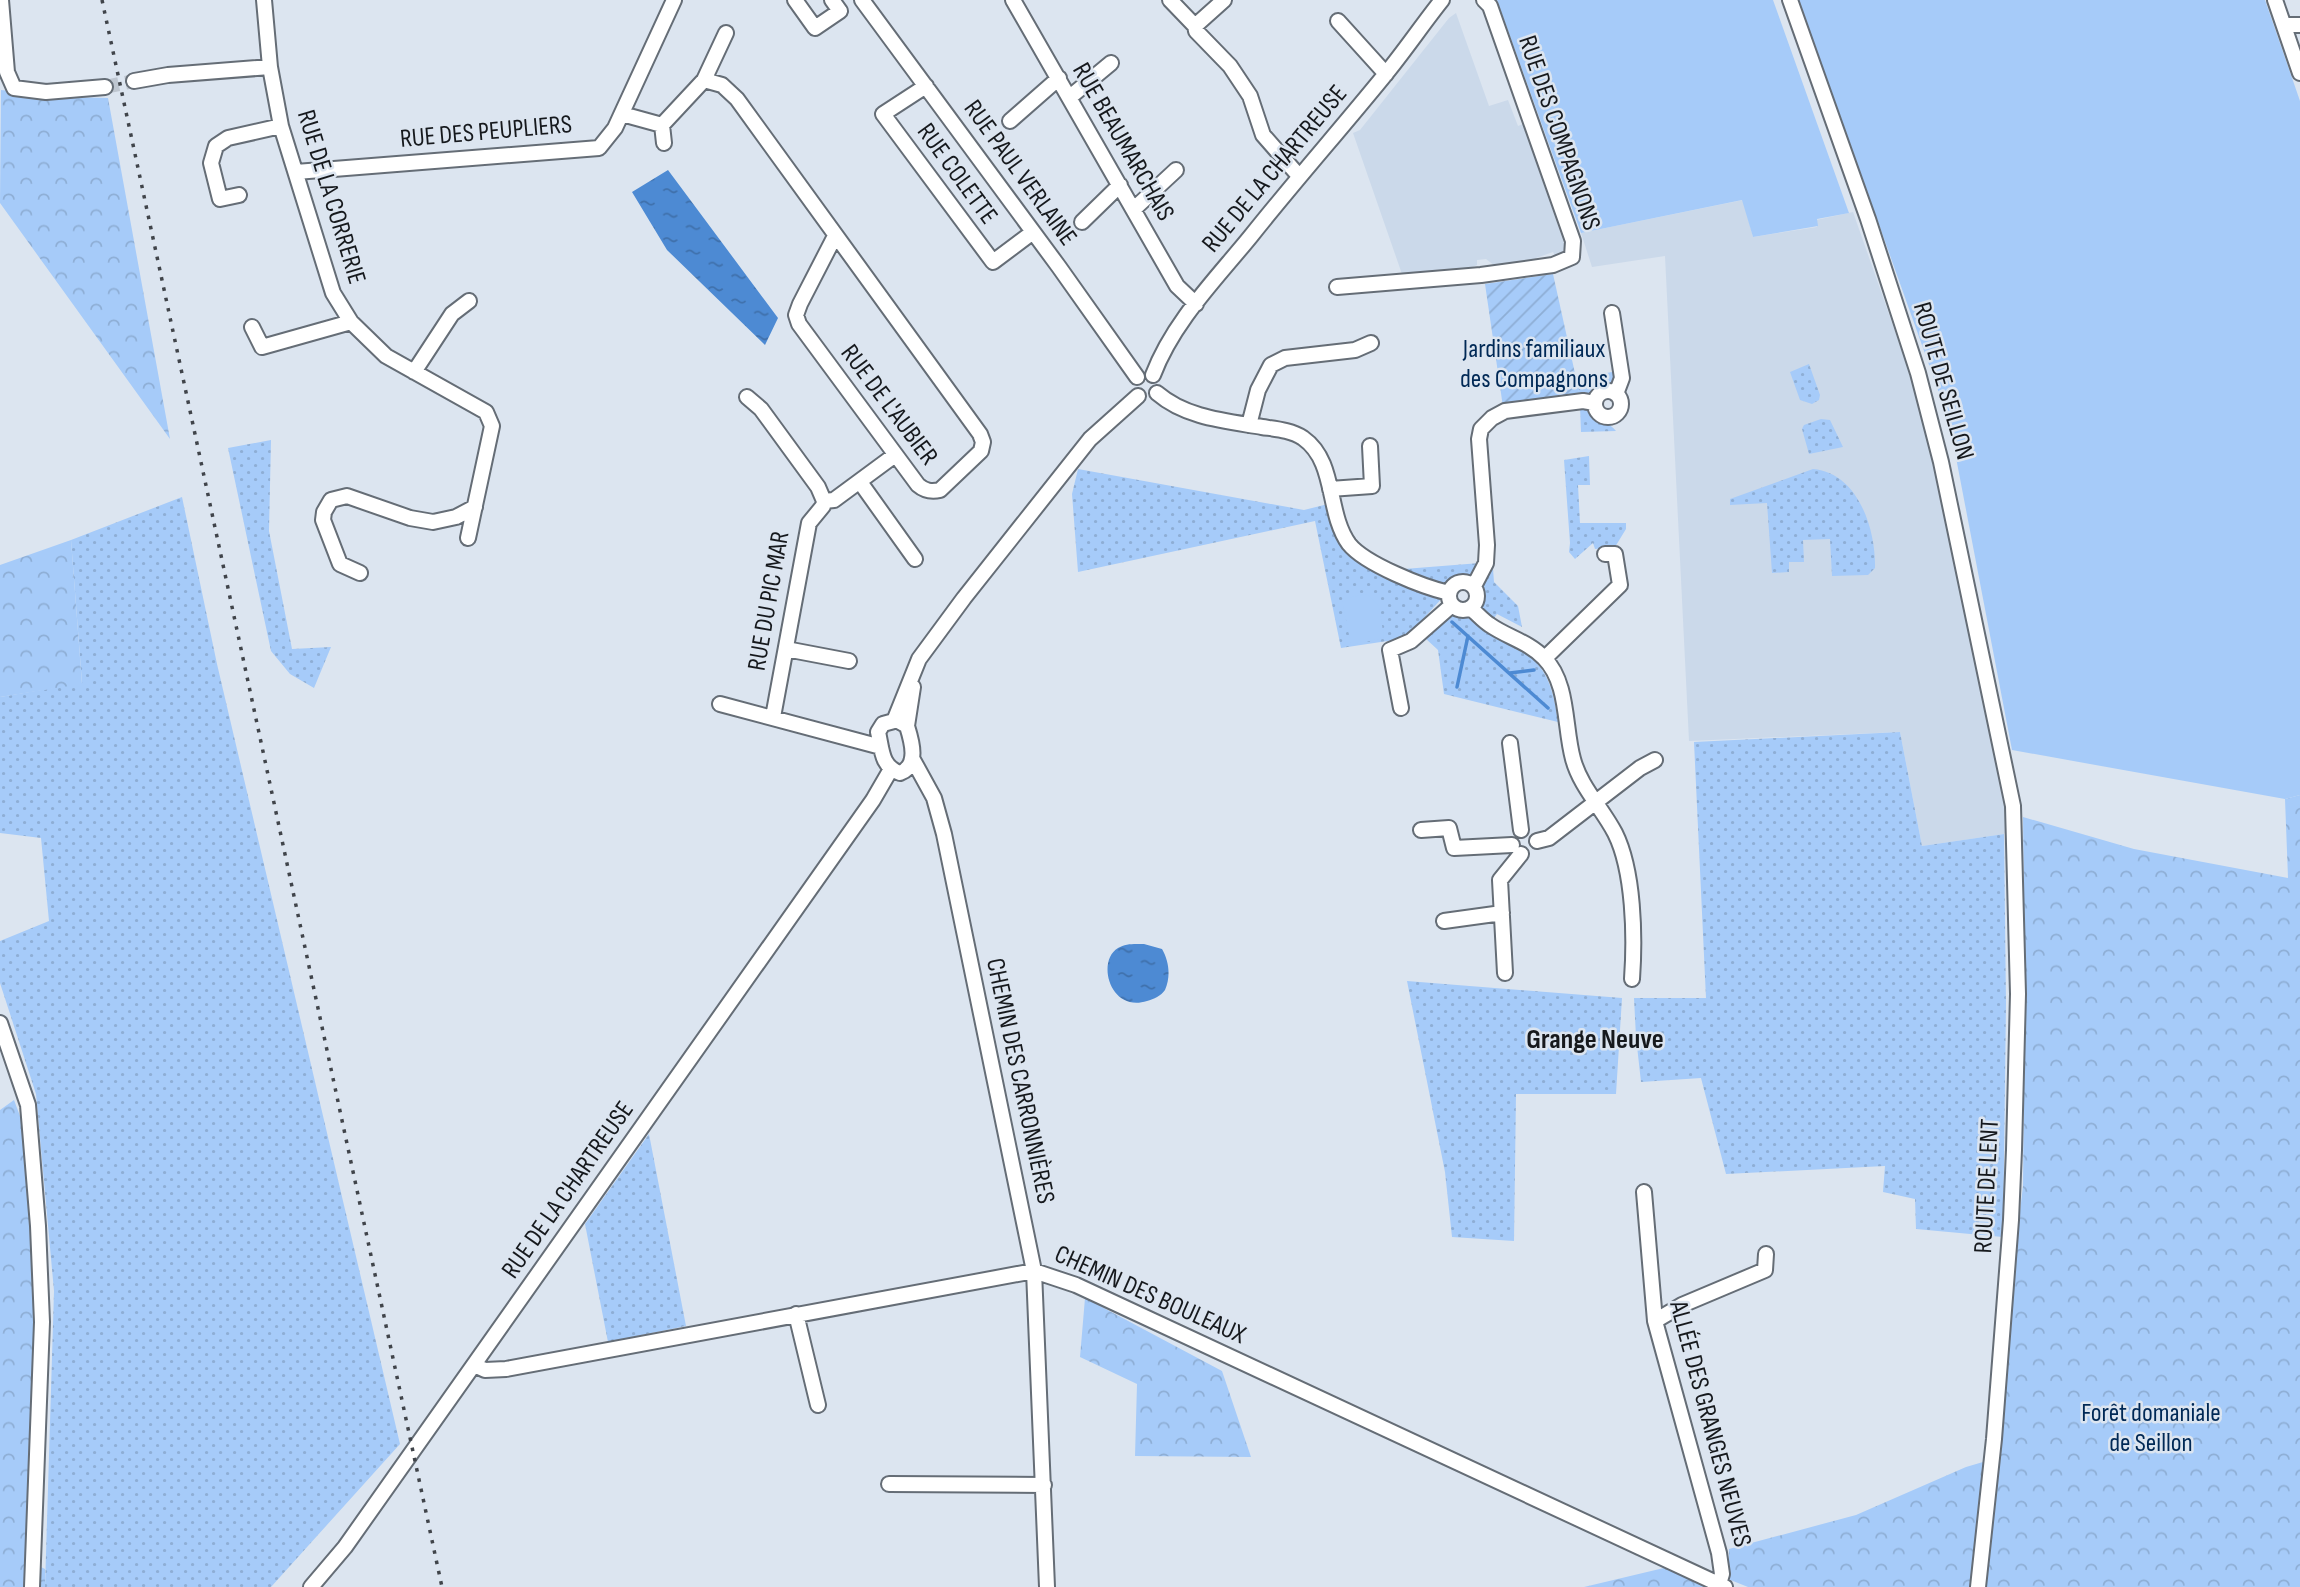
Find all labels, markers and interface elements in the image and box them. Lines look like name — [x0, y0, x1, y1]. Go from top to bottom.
street label: RUE DES COMPAGNONS — [1511, 32, 1607, 234]
street label: RUE BEAUMARCHAIS — [1065, 58, 1181, 226]
street label: RUE DE LA CHARTREUSE — [1196, 79, 1354, 259]
street label: RUE PAUL VERLAINE — [957, 94, 1083, 252]
street label: RUE DE LA CORRERIE — [290, 106, 372, 288]
street label: RUE DES PEUPLIERS — [399, 109, 573, 155]
street label: RUE COLETTE — [910, 118, 1004, 230]
street label: ROUTE DE SEILLON — [1906, 299, 1980, 463]
park label: Jardins familiaux des Compagnons — [1460, 334, 1608, 395]
street label: RUE DE L'AUBIER — [834, 339, 944, 471]
street label: RUE DU PIC MAR — [742, 529, 796, 673]
street label: CHEMIN DES CARRONNIÈRES — [979, 955, 1061, 1207]
district label: Grange Neuve — [1526, 1023, 1664, 1056]
street label: RUE DE LA CHARTREUSE — [495, 1096, 641, 1284]
street label: ROUTE DE LENT — [1968, 1118, 2006, 1254]
street label: CHEMIN DES BOULEAUX — [1050, 1239, 1250, 1351]
street label: ALLÉE DES GRANGES NEUVES — [1662, 1297, 1758, 1550]
park label: Forêt domaniale de Seillon — [2081, 1398, 2221, 1459]

